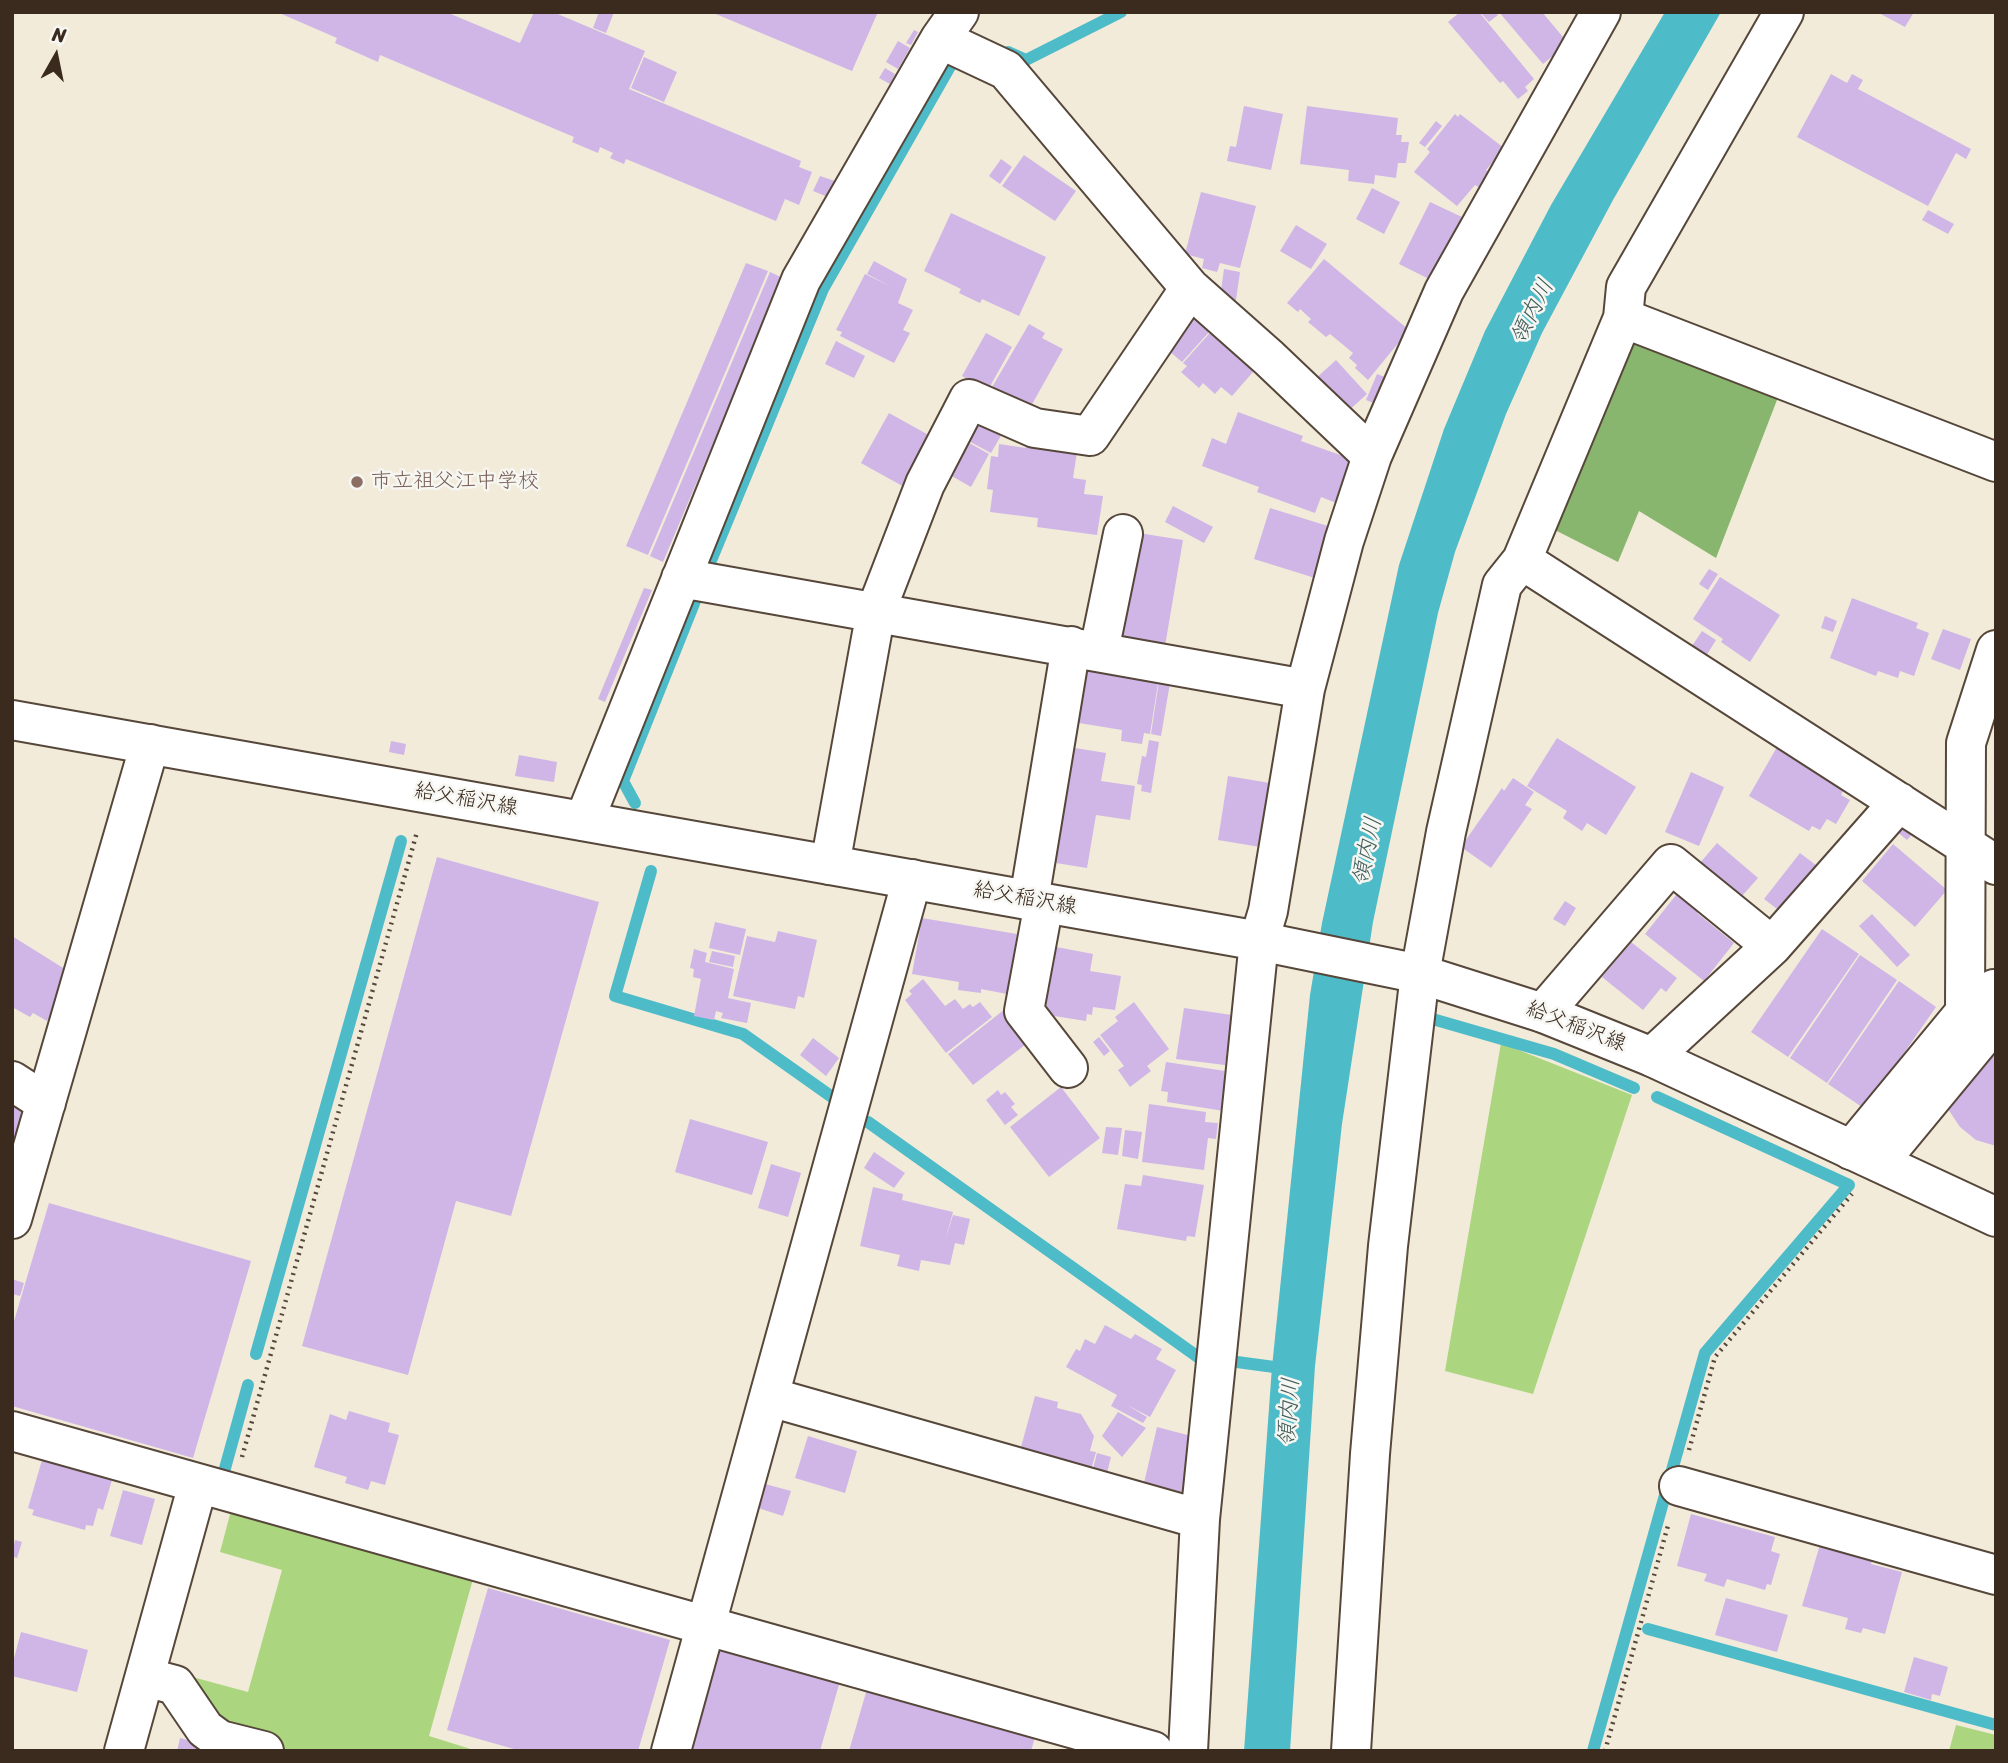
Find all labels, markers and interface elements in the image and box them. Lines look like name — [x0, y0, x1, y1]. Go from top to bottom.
text: N — [50, 17, 68, 52]
north arrow — [21, 21, 91, 91]
water label: 領内川 — [1505, 275, 1561, 349]
place label: 市立祖父江中学校 — [371, 469, 539, 495]
marker: 市立祖父江中学校 — [349, 474, 365, 490]
street label: 給父稲沢線 — [412, 778, 520, 822]
water label: 領内川 — [1347, 814, 1389, 888]
street label: 給父稲沢線 — [971, 877, 1079, 921]
street label: 給父稲沢線 — [1522, 996, 1630, 1058]
water label: 領内川 — [1274, 1377, 1306, 1447]

